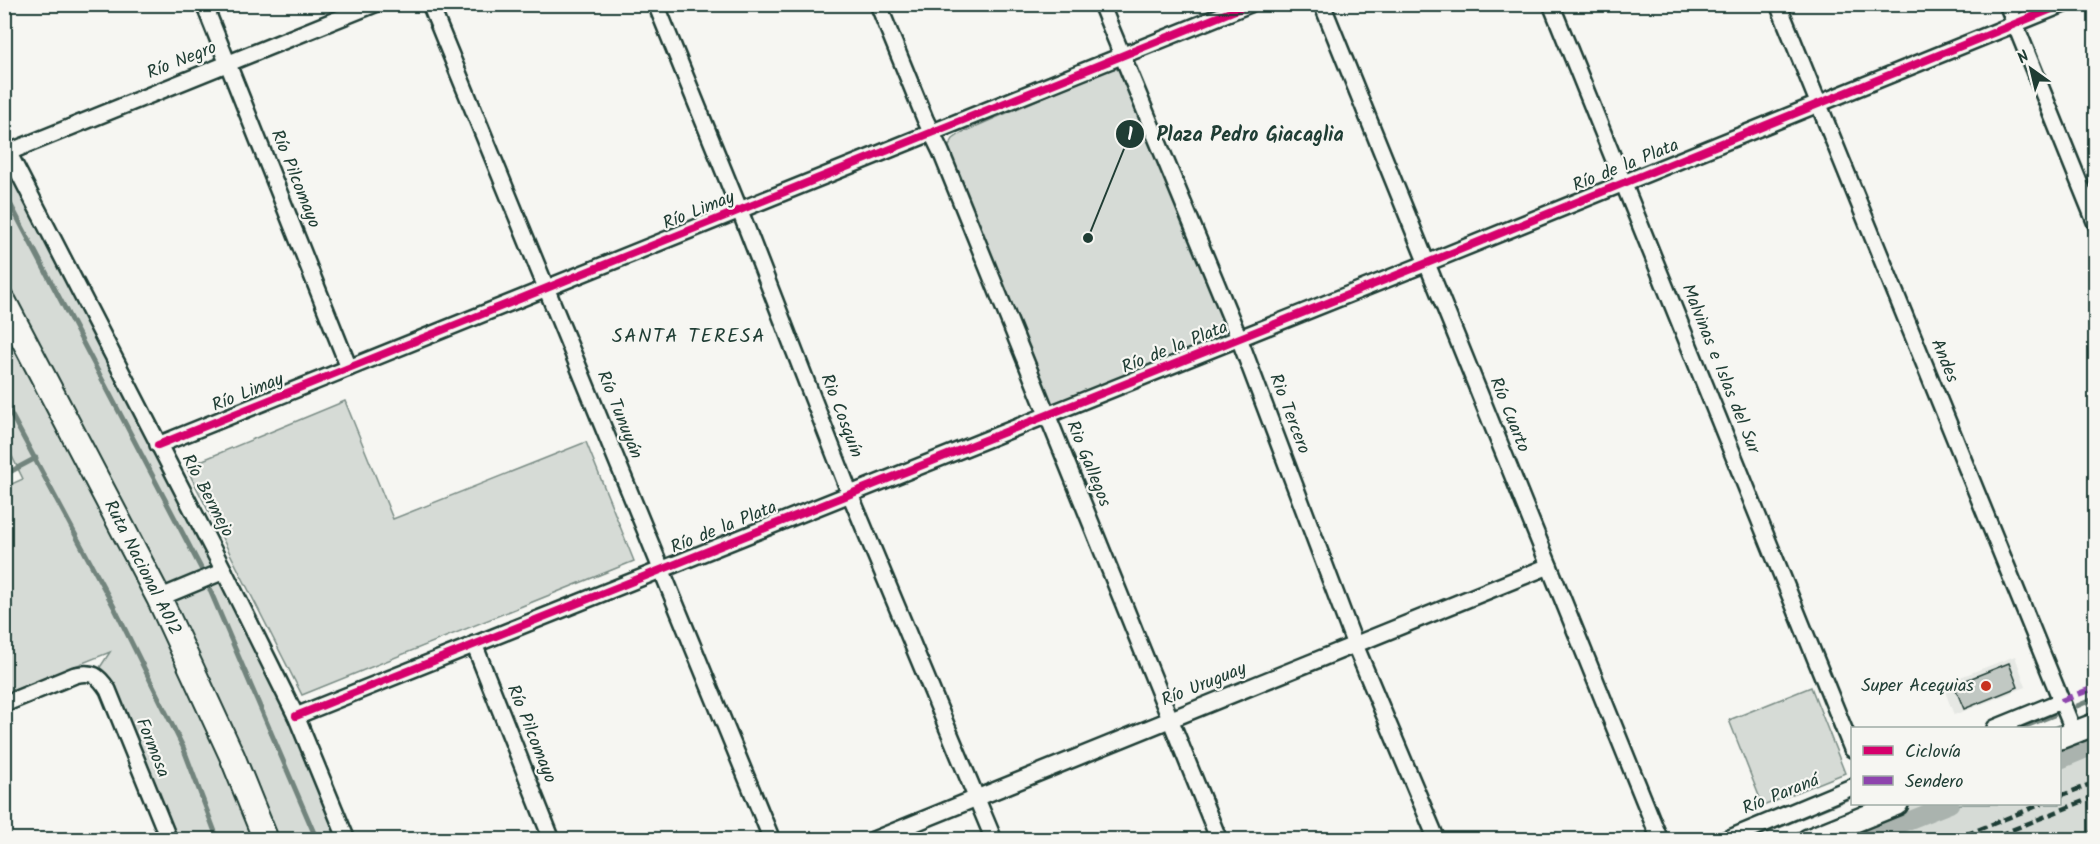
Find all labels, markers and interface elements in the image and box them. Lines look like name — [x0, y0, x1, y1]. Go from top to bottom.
street label: Río Negro — [143, 34, 221, 88]
north arrow — [2001, 39, 2061, 99]
text: N — [2012, 45, 2035, 71]
callout: Plaza Pedro Giacaglia — [1115, 115, 1356, 153]
text: Plaza Pedro Giacaglia — [1156, 120, 1344, 152]
text: 1 — [1127, 121, 1133, 150]
street label: Río Pilcomayo — [262, 125, 328, 233]
street label: Río de la Plata — [1568, 131, 1684, 201]
street label: Río Limay — [659, 183, 740, 239]
street label: Malvinas e Islas del Sur — [1673, 280, 1768, 459]
street label: Río de la Plata — [1117, 313, 1233, 383]
district label: SANTA TERESA — [612, 321, 766, 353]
street label: Andes — [1922, 335, 1966, 388]
street label: Río Limay — [208, 365, 289, 421]
street label: Río Tunuyán — [588, 366, 650, 464]
street label: Rio Cosquín — [812, 370, 870, 462]
street label: Rio Tercero — [1260, 370, 1318, 458]
street label: Río Cuarto — [1481, 373, 1537, 457]
street label: Rio Gallegos — [1058, 416, 1119, 512]
street label: Río Bermejo — [173, 449, 241, 543]
street label: Río de la Plata — [666, 493, 782, 563]
street label: Ruta Nacional A012 — [95, 495, 189, 641]
street label: Río Uruguay — [1157, 655, 1252, 715]
place label: Super Acequias — [1861, 672, 1974, 701]
marker: Super Acequias — [1979, 679, 1993, 693]
street label: Río Pilcomayo — [498, 680, 564, 788]
street label: Formosa — [127, 714, 177, 782]
legend — [1851, 727, 2061, 805]
text: Ciclovía — [1905, 738, 1961, 767]
street label: Río Paraná — [1738, 766, 1825, 824]
text: Sendero — [1905, 768, 1963, 797]

